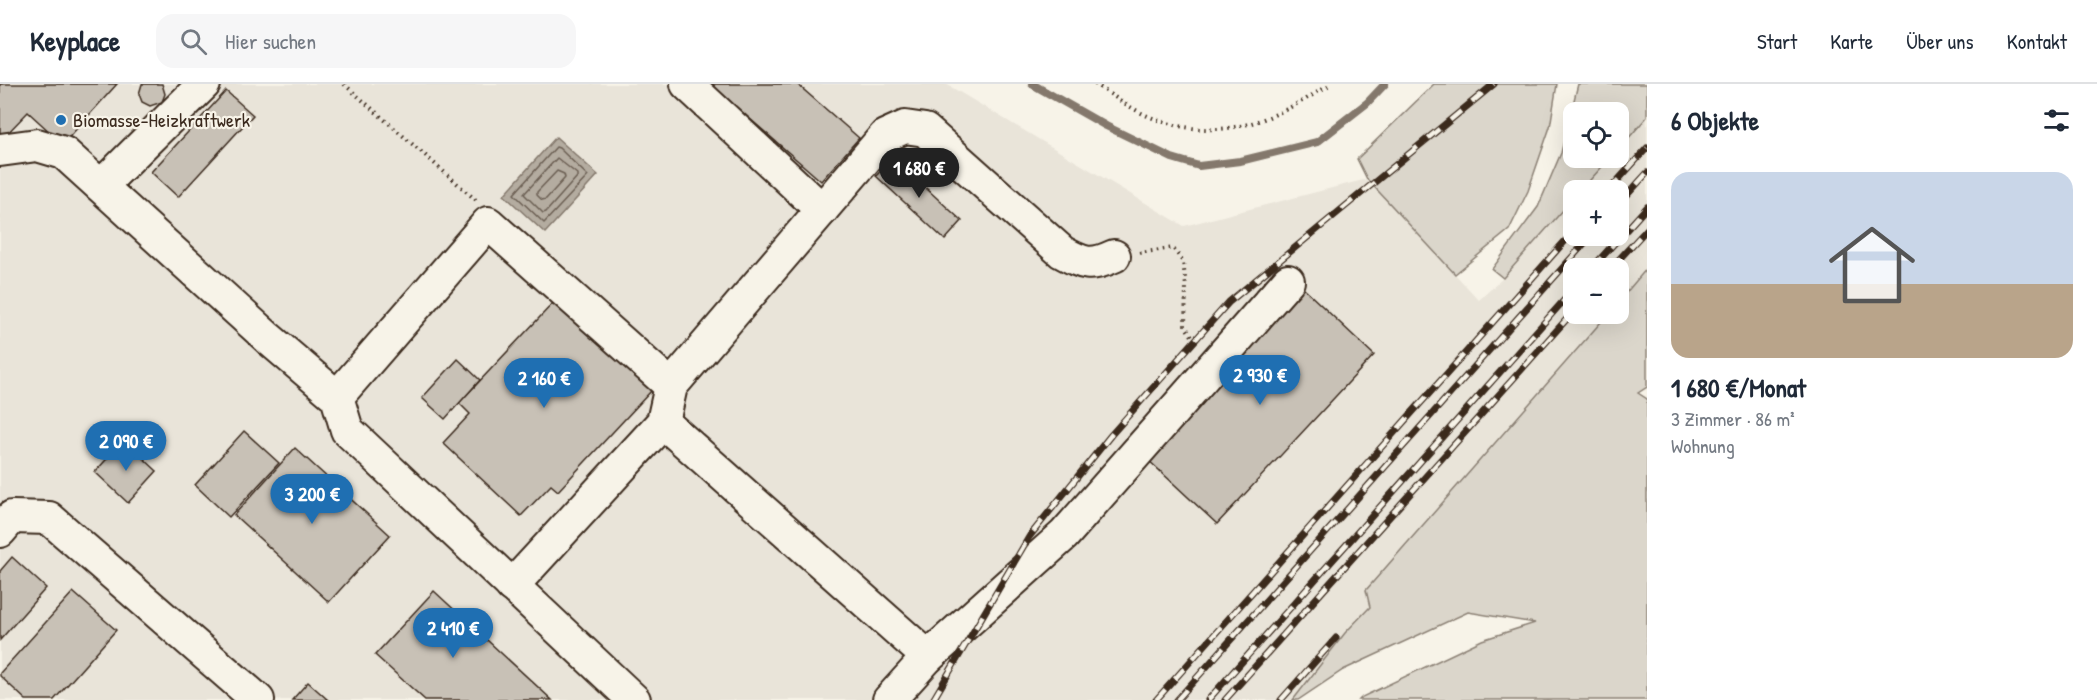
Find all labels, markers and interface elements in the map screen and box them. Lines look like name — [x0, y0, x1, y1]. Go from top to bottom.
search box — [156, 14, 576, 68]
text: Keyplace — [30, 22, 120, 60]
icon: search — [177, 25, 210, 58]
text: Hier suchen — [225, 26, 316, 56]
text: Start — [1757, 27, 1797, 56]
text: Karte — [1830, 27, 1873, 56]
text: Über uns — [1906, 27, 1974, 56]
text: Kontakt — [2007, 27, 2067, 56]
map controls — [1563, 102, 1629, 324]
button: locate — [1563, 102, 1629, 168]
text: 6 Objekte — [1671, 103, 1759, 138]
icon: filters — [2040, 104, 2073, 137]
place label: Biomasse-Heizkraftwerk — [73, 106, 250, 133]
marker: Biomasse-Heizkraftwerk — [54, 113, 68, 127]
pin: 1 680 € — [864, 148, 974, 199]
text: 1 680 € — [893, 154, 945, 181]
button: + — [1563, 180, 1629, 246]
icon: home — [1818, 211, 1926, 319]
button: − — [1563, 258, 1629, 324]
pin: 2 930 € — [1205, 355, 1315, 406]
pin: 2 160 € — [489, 358, 599, 409]
text: 2 930 € — [1233, 361, 1287, 388]
text: 2 160 € — [518, 364, 570, 391]
text: 1 680 €/Monat — [1671, 370, 1806, 405]
text: 3 Zimmer · 86 m² — [1671, 405, 1795, 432]
pin: 2 090 € — [71, 421, 181, 472]
text: 2 090 € — [99, 427, 153, 454]
text: Wohnung — [1671, 432, 1735, 459]
pin: 3 200 € — [257, 474, 367, 525]
text: 3 200 € — [284, 480, 340, 507]
pin: 2 410 € — [398, 608, 508, 659]
text: 2 410 € — [427, 614, 479, 641]

